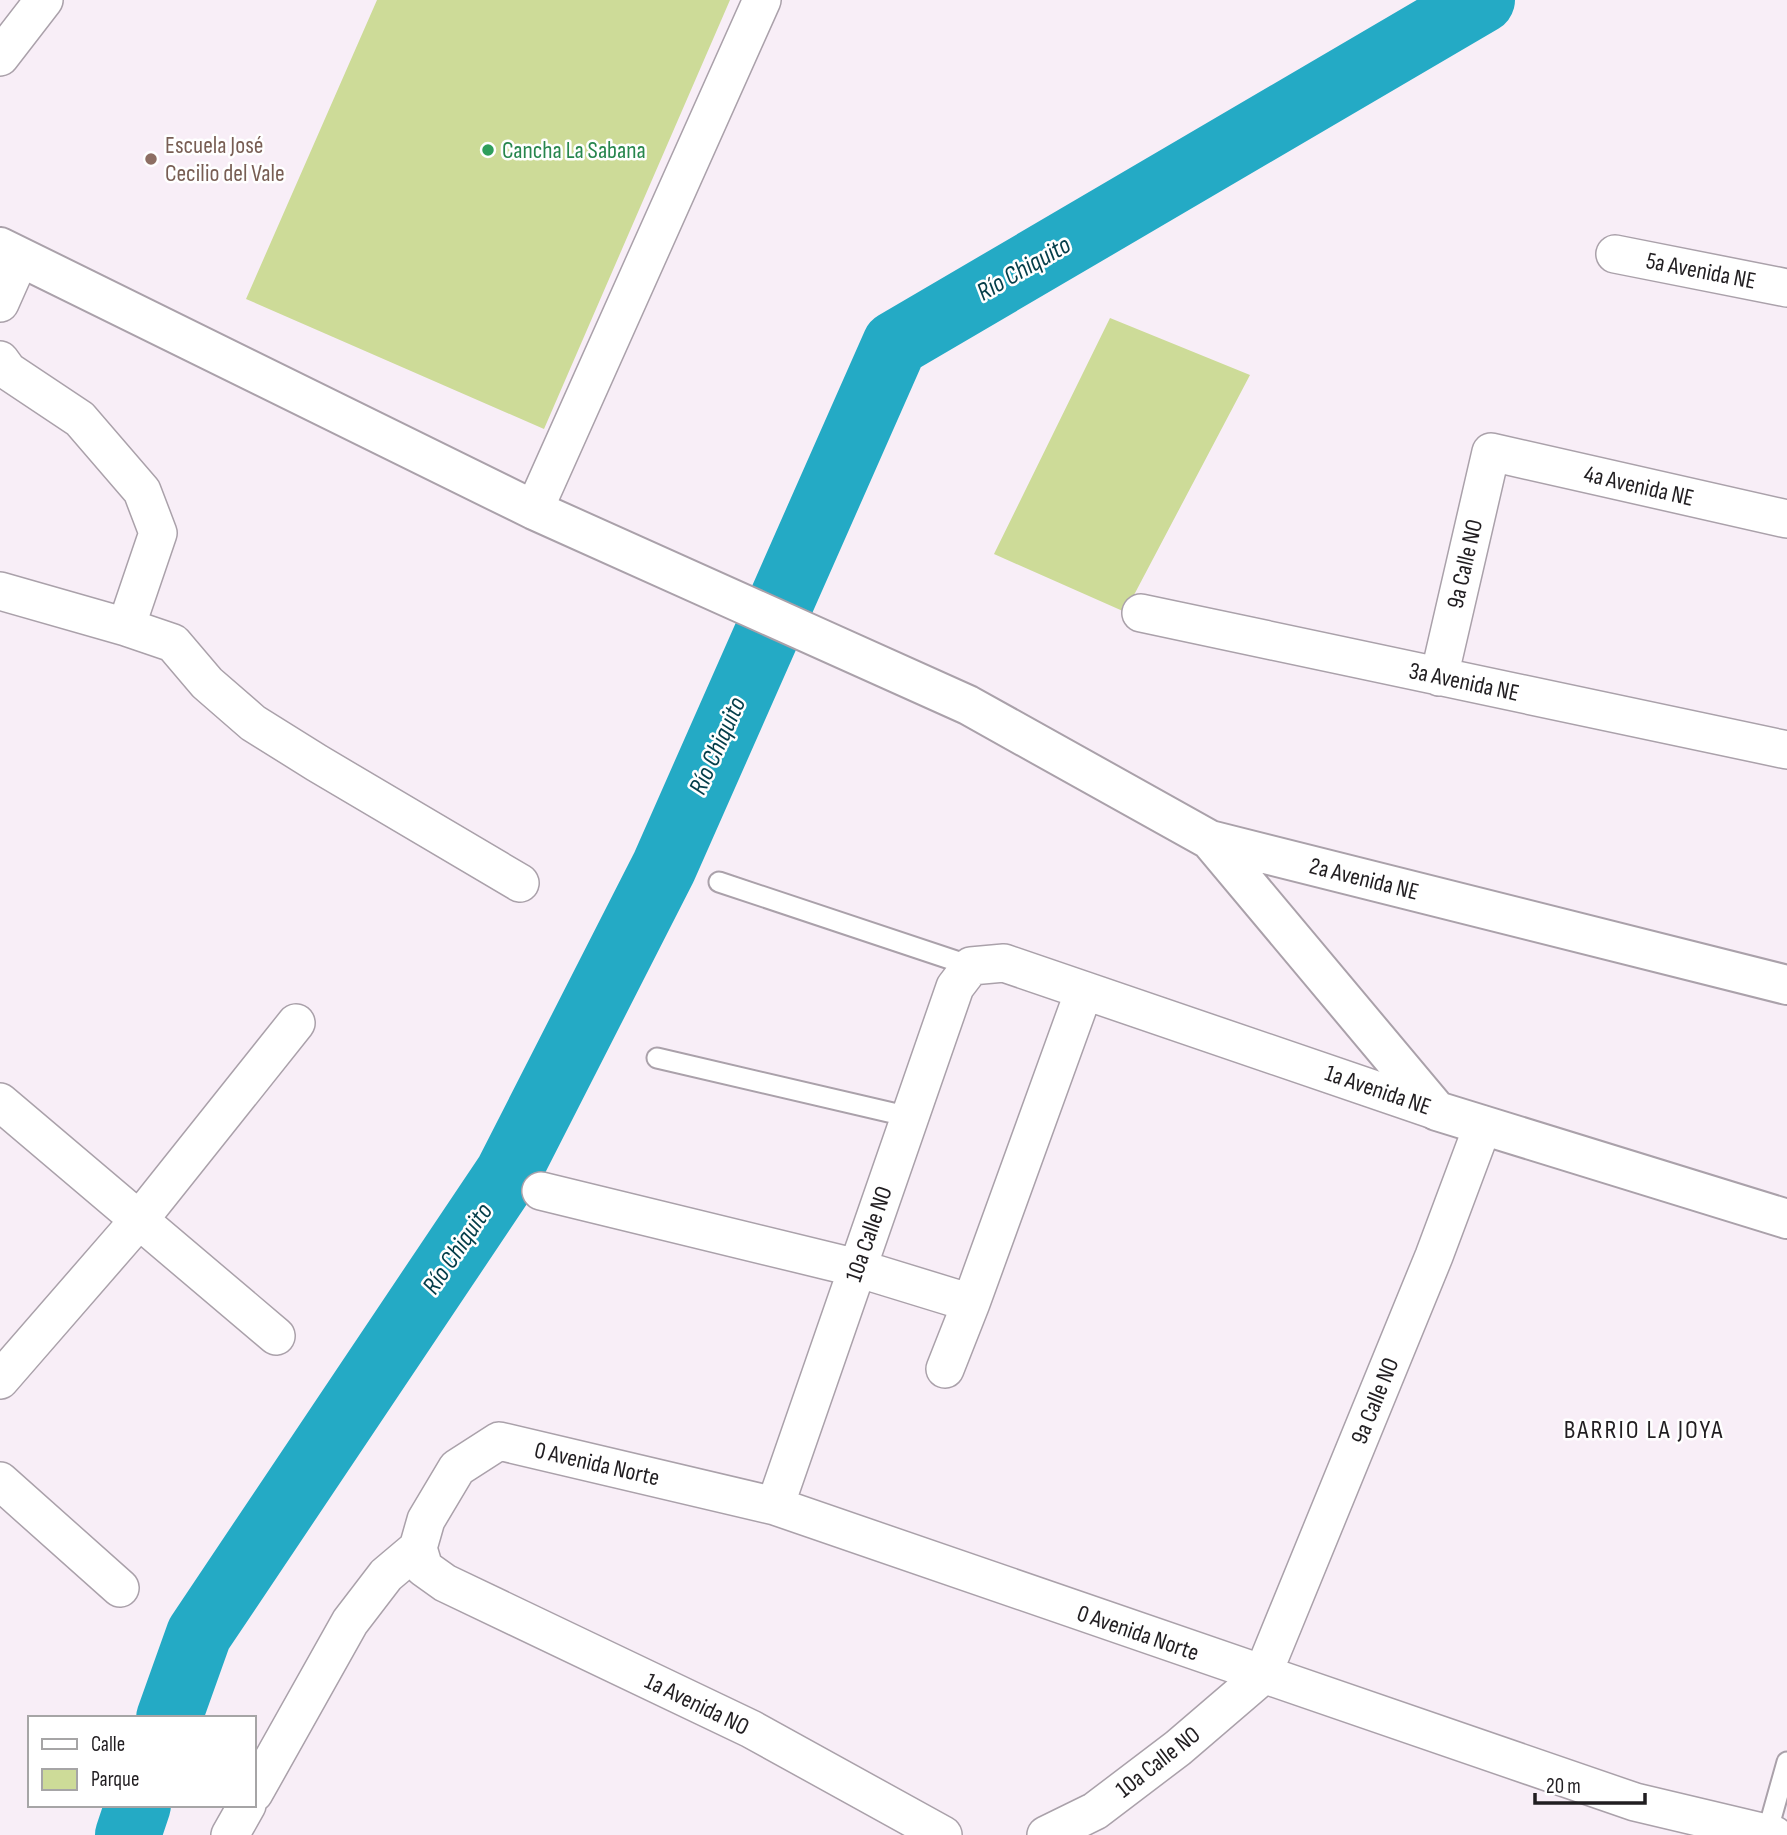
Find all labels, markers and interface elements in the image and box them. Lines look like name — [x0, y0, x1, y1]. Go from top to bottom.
place label: Escuela José Cecilio del Vale — [165, 131, 285, 188]
place label: Cancha La Sabana — [502, 136, 646, 165]
marker: Cancha La Sabana — [480, 142, 496, 158]
marker: Escuela José Cecilio del Vale — [143, 151, 159, 167]
water label: Río Chiquito — [972, 230, 1077, 308]
street label: 5a Avenida NE — [1644, 246, 1758, 296]
street label: 4a Avenida NE — [1581, 459, 1697, 513]
street label: 9a Calle NO — [1441, 517, 1489, 611]
street label: 3a Avenida NE — [1406, 656, 1522, 708]
water label: Río Chiquito — [683, 692, 753, 799]
street label: 2a Avenida NE — [1306, 851, 1422, 907]
street label: 1a Avenida NE — [1321, 1058, 1435, 1122]
street label: 10a Calle NO — [839, 1182, 899, 1286]
water label: Río Chiquito — [416, 1197, 500, 1300]
street label: 9a Calle NO — [1345, 1354, 1405, 1448]
district label: BARRIO LA JOYA — [1564, 1415, 1724, 1446]
street label: 0 Avenida Norte — [532, 1436, 662, 1492]
street label: 0 Avenida Norte — [1073, 1599, 1203, 1667]
street label: 1a Avenida NO — [640, 1666, 754, 1742]
legend — [28, 1716, 256, 1807]
street label: 10a Calle NO — [1110, 1720, 1206, 1804]
text: Calle — [91, 1732, 125, 1757]
scale bar — [1535, 1762, 1645, 1806]
text: Parque — [91, 1767, 139, 1792]
text: 20 m — [1546, 1774, 1581, 1799]

